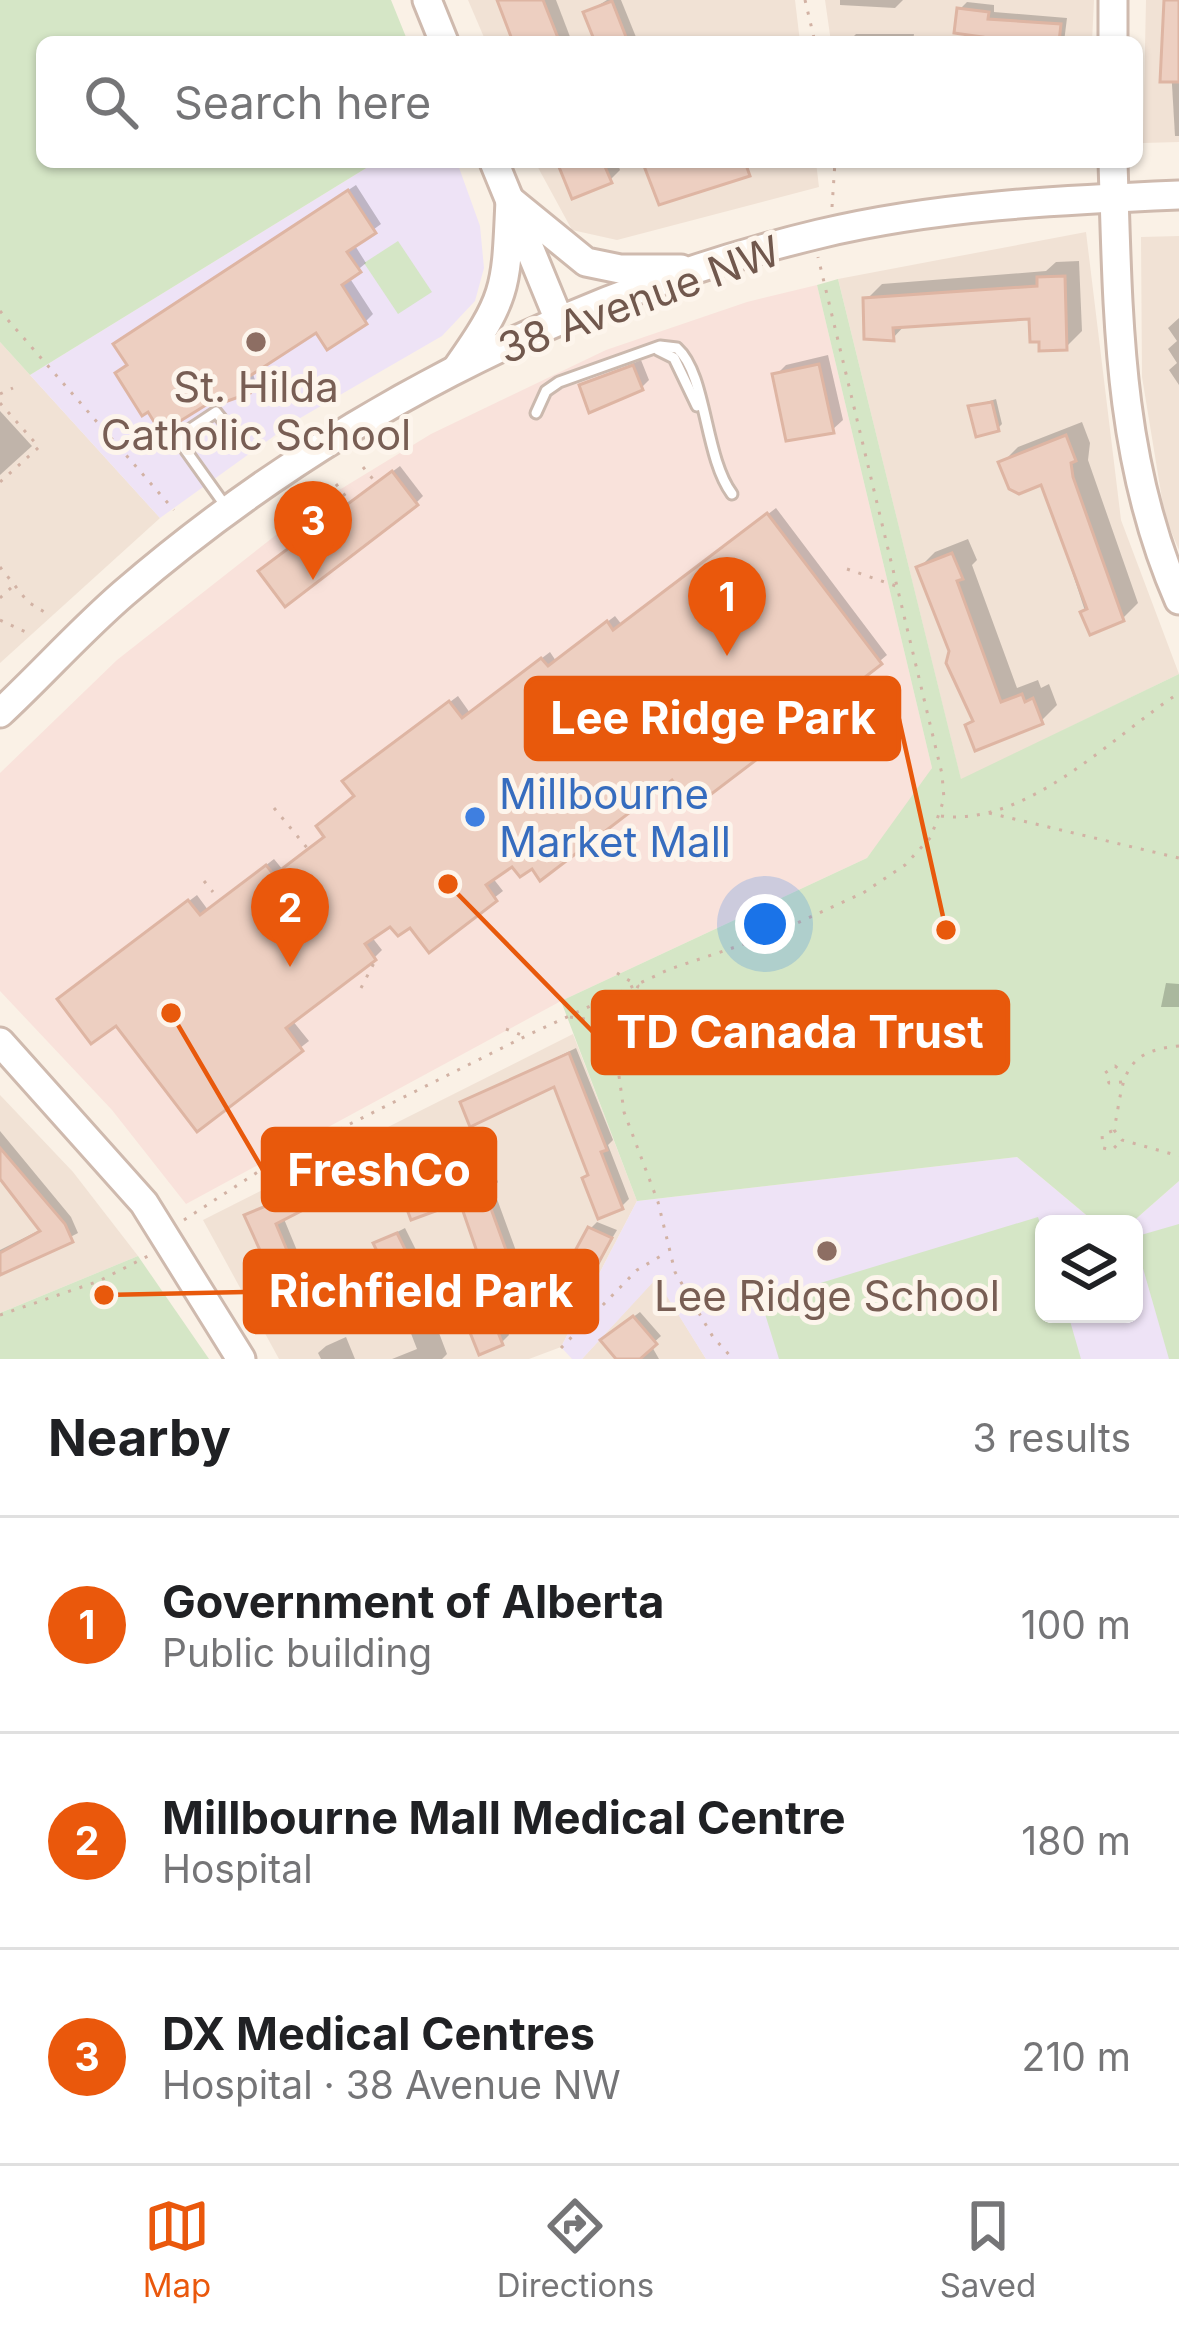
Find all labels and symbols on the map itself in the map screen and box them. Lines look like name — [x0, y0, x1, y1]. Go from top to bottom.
street label: 38 Avenue NW — [491, 224, 787, 374]
marker: St. Hilda Catholic School — [243, 329, 269, 355]
place label: St. Hilda Catholic School — [101, 361, 411, 460]
pin: 3 — [274, 481, 352, 580]
pin: 1 — [688, 557, 766, 656]
callout: Lee Ridge Park — [526, 678, 899, 759]
text: Lee Ridge Park — [550, 690, 876, 745]
place label: Millbourne Market Mall — [499, 768, 731, 867]
marker: Millbourne Market Mall — [462, 804, 488, 830]
pin: 2 — [251, 868, 329, 967]
your location — [735, 894, 795, 954]
callout: TD Canada Trust — [593, 992, 1008, 1073]
text: TD Canada Trust — [616, 1004, 984, 1059]
callout: FreshCo — [263, 1129, 495, 1210]
text: FreshCo — [287, 1142, 471, 1197]
marker: Lee Ridge School — [814, 1238, 840, 1264]
callout: Richfield Park — [245, 1251, 597, 1332]
text: Richfield Park — [269, 1263, 573, 1318]
place label: Lee Ridge School — [654, 1270, 1000, 1321]

